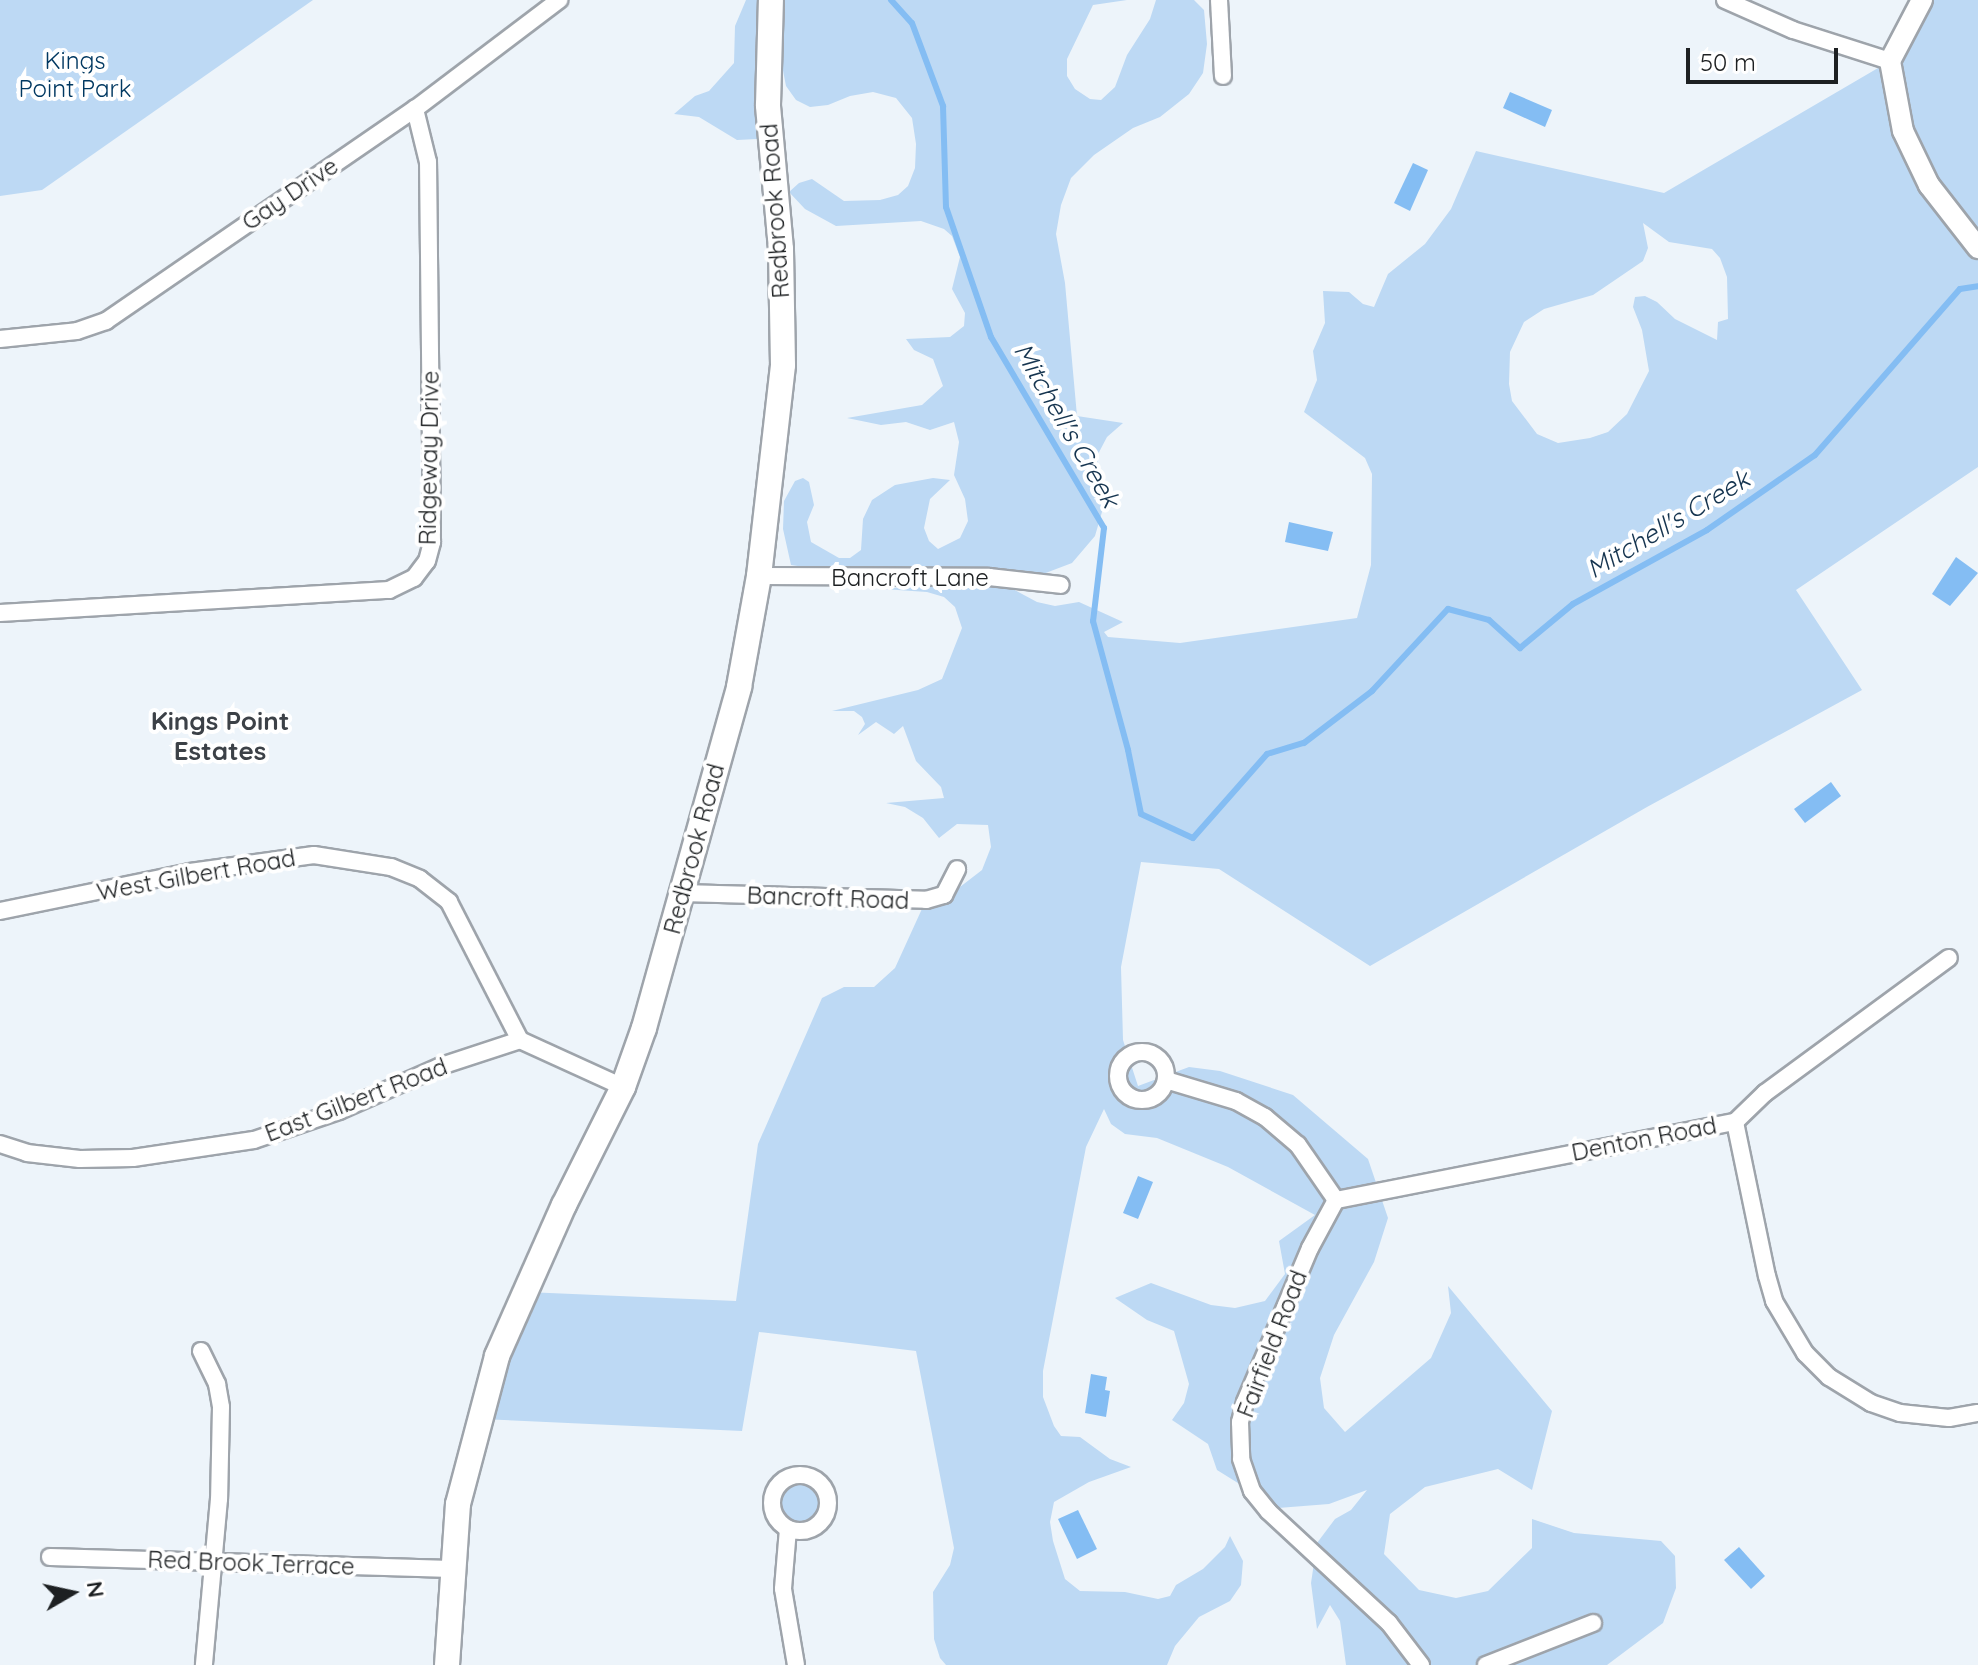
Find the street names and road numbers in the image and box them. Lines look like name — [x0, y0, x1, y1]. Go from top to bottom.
street label: Redbrook Road — [755, 123, 795, 299]
street label: Gay Drive — [237, 151, 343, 237]
street label: Ridgeway Drive — [413, 371, 445, 545]
street label: Bancroft Lane — [831, 564, 989, 592]
street label: Redbrook Road — [657, 761, 731, 937]
street label: West Gilbert Road — [94, 843, 298, 907]
street label: Bancroft Road — [746, 881, 910, 915]
street label: East Gilbert Road — [261, 1052, 451, 1148]
street label: Denton Road — [1569, 1111, 1719, 1167]
street label: Fairfield Road — [1231, 1266, 1313, 1422]
street label: Red Brook Terrace — [147, 1545, 355, 1581]

